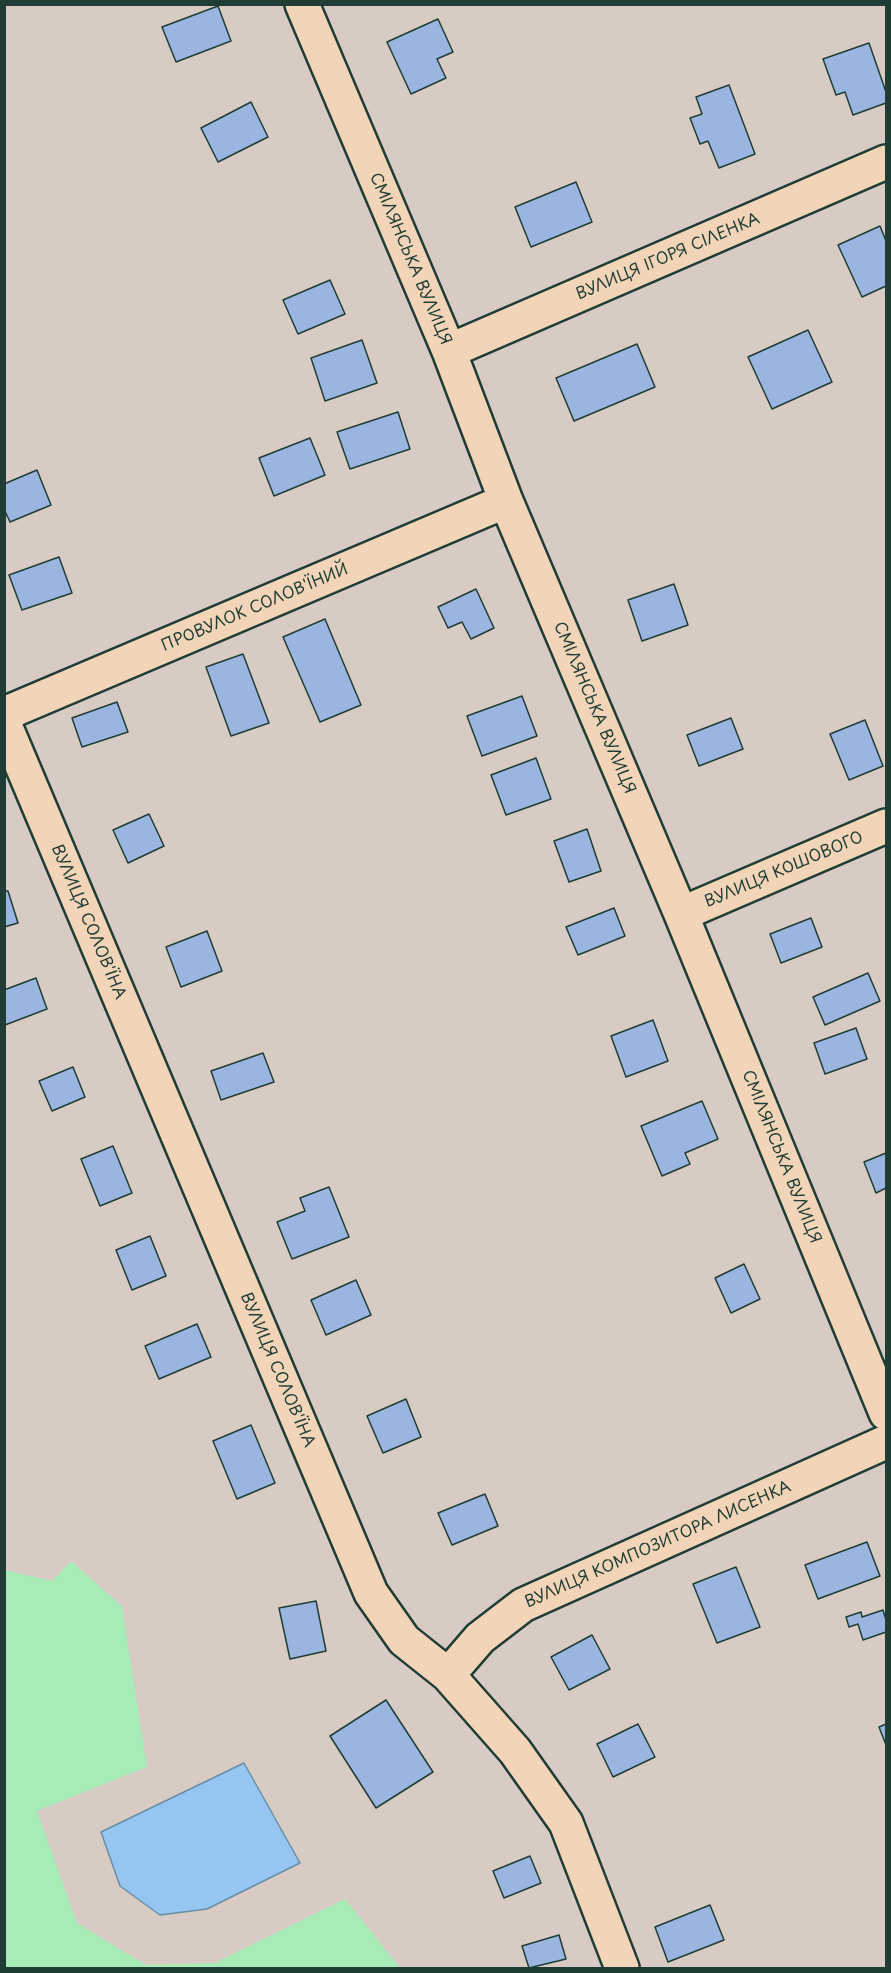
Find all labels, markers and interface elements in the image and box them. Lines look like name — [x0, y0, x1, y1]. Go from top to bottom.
street label: СМІЛЯНСЬКА ВУЛИЦЯ — [365, 170, 455, 348]
street label: ВУЛИЦЯ ІГОРЯ СІЛЕНКА — [573, 210, 763, 304]
street label: ПРОВУЛОК СОЛОВ'ЇНИЙ — [159, 560, 351, 656]
street label: СМІЛЯНСЬКА ВУЛИЦЯ — [549, 619, 639, 797]
street label: ВУЛИЦЯ КОШОВОГО — [702, 828, 866, 912]
street label: ВУЛИЦЯ СОЛОВ'ЇНА — [47, 842, 129, 1002]
street label: СМІЛЯНСЬКА ВУЛИЦЯ — [737, 1068, 825, 1246]
street label: ВУЛИЦЯ СОЛОВ'ЇНА — [236, 1290, 318, 1450]
street label: ВУЛИЦЯ КОМПОЗИТОРА ЛИСЕНКА — [522, 1477, 794, 1613]

